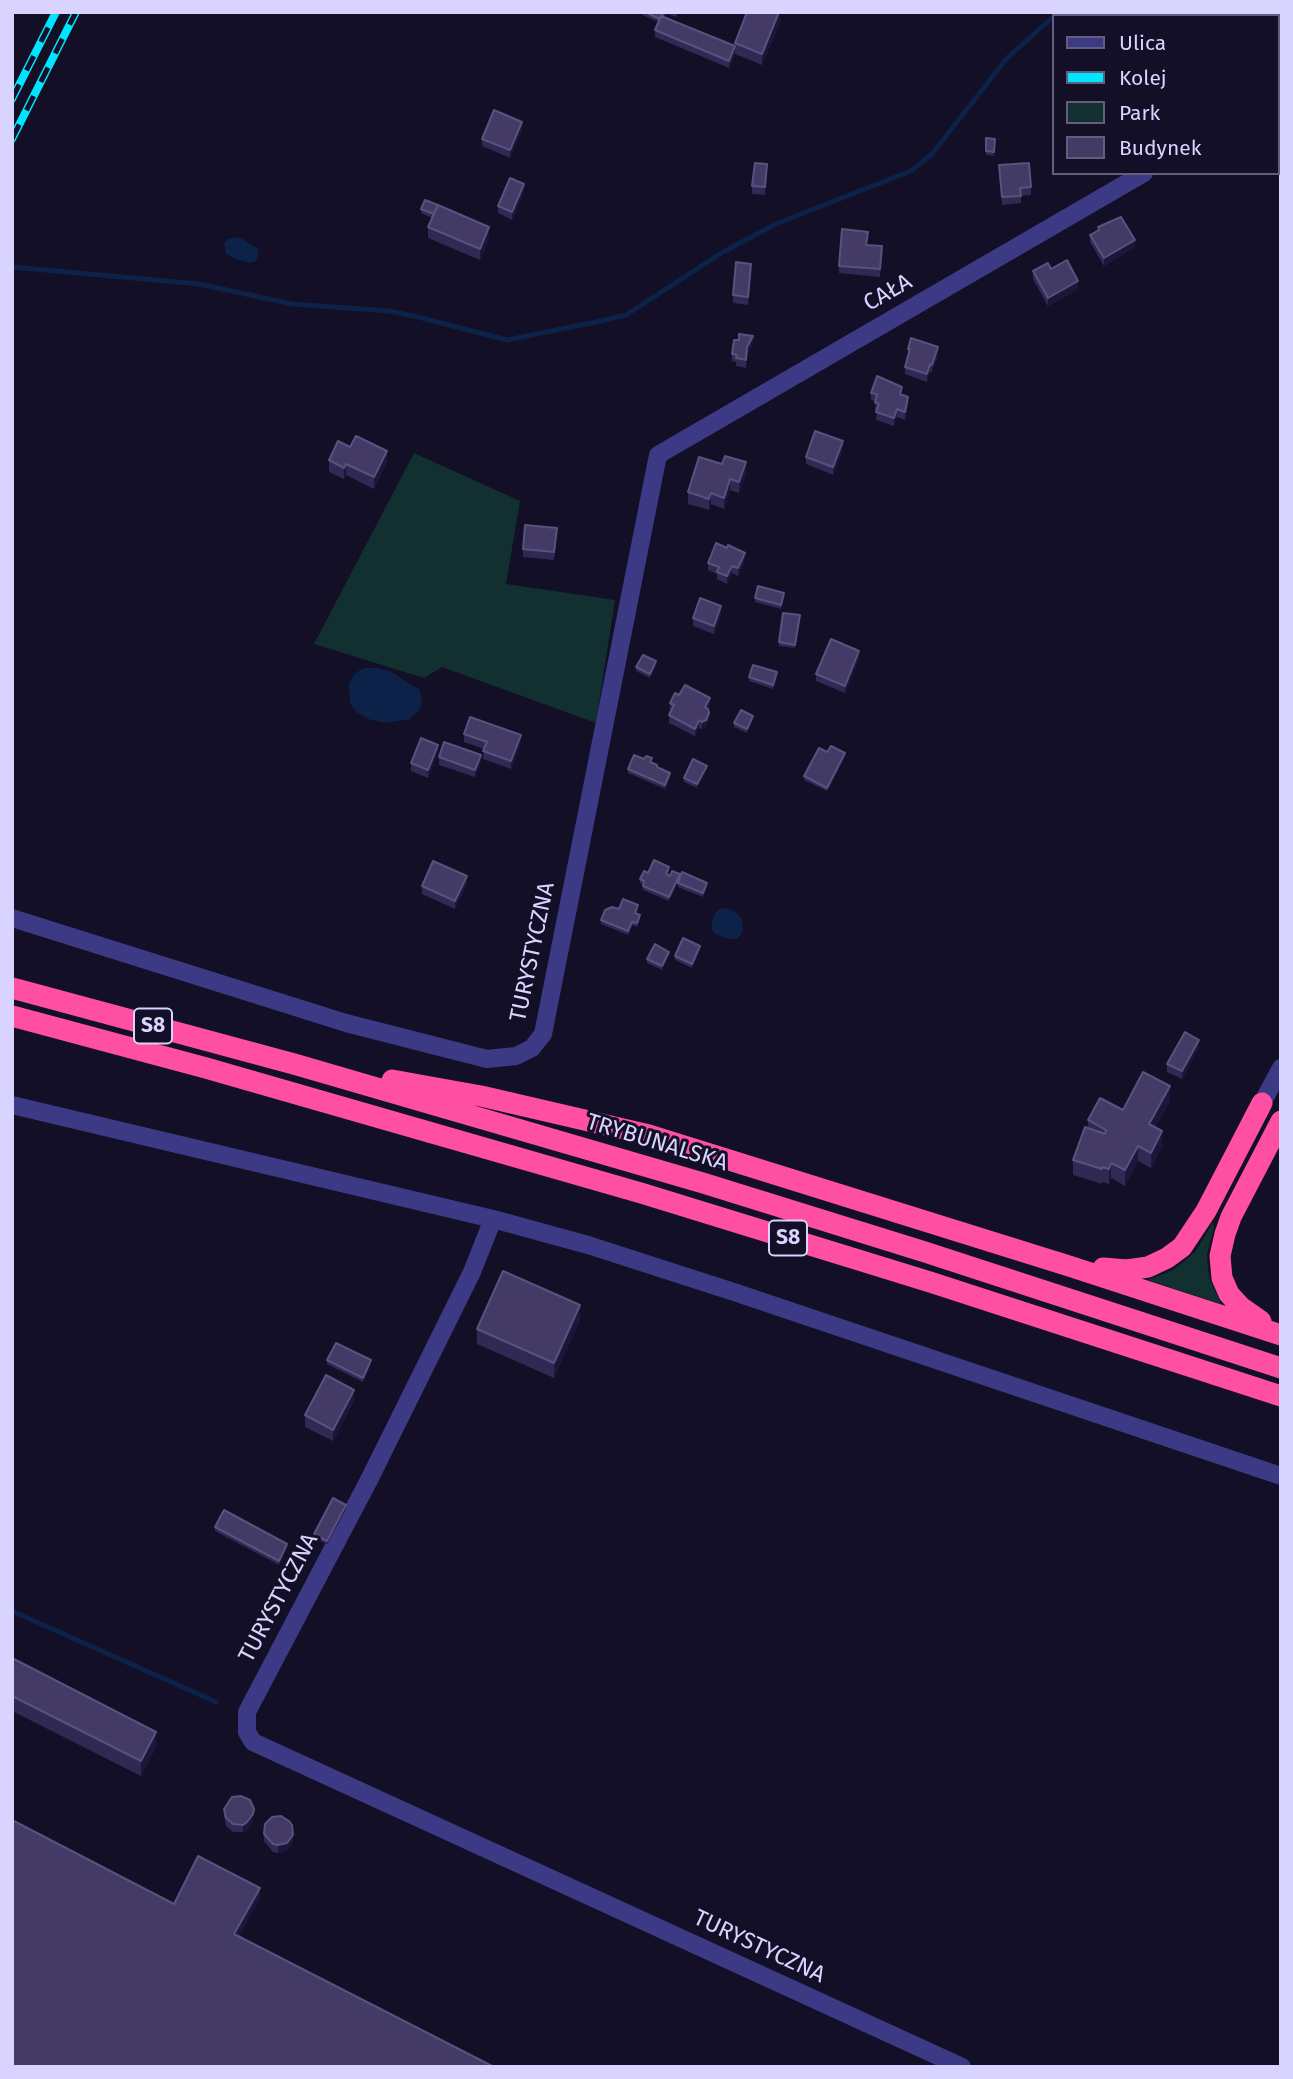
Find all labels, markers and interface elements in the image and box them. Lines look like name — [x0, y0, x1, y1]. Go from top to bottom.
legend — [1052, 14, 1279, 175]
text: Ulica — [1119, 30, 1166, 56]
text: Kolej — [1119, 65, 1167, 91]
text: Park — [1119, 100, 1160, 126]
text: Budynek — [1119, 135, 1201, 161]
street label: CAŁA — [859, 268, 917, 318]
street label: TURYSTYCZNA — [505, 880, 561, 1024]
road number: S8 — [134, 1009, 172, 1044]
street label: TRYBUNALSKA — [583, 1108, 731, 1178]
road number: S8 — [769, 1220, 807, 1256]
street label: TURYSTYCZNA — [233, 1529, 325, 1667]
street label: TURYSTYCZNA — [689, 1904, 829, 1990]

